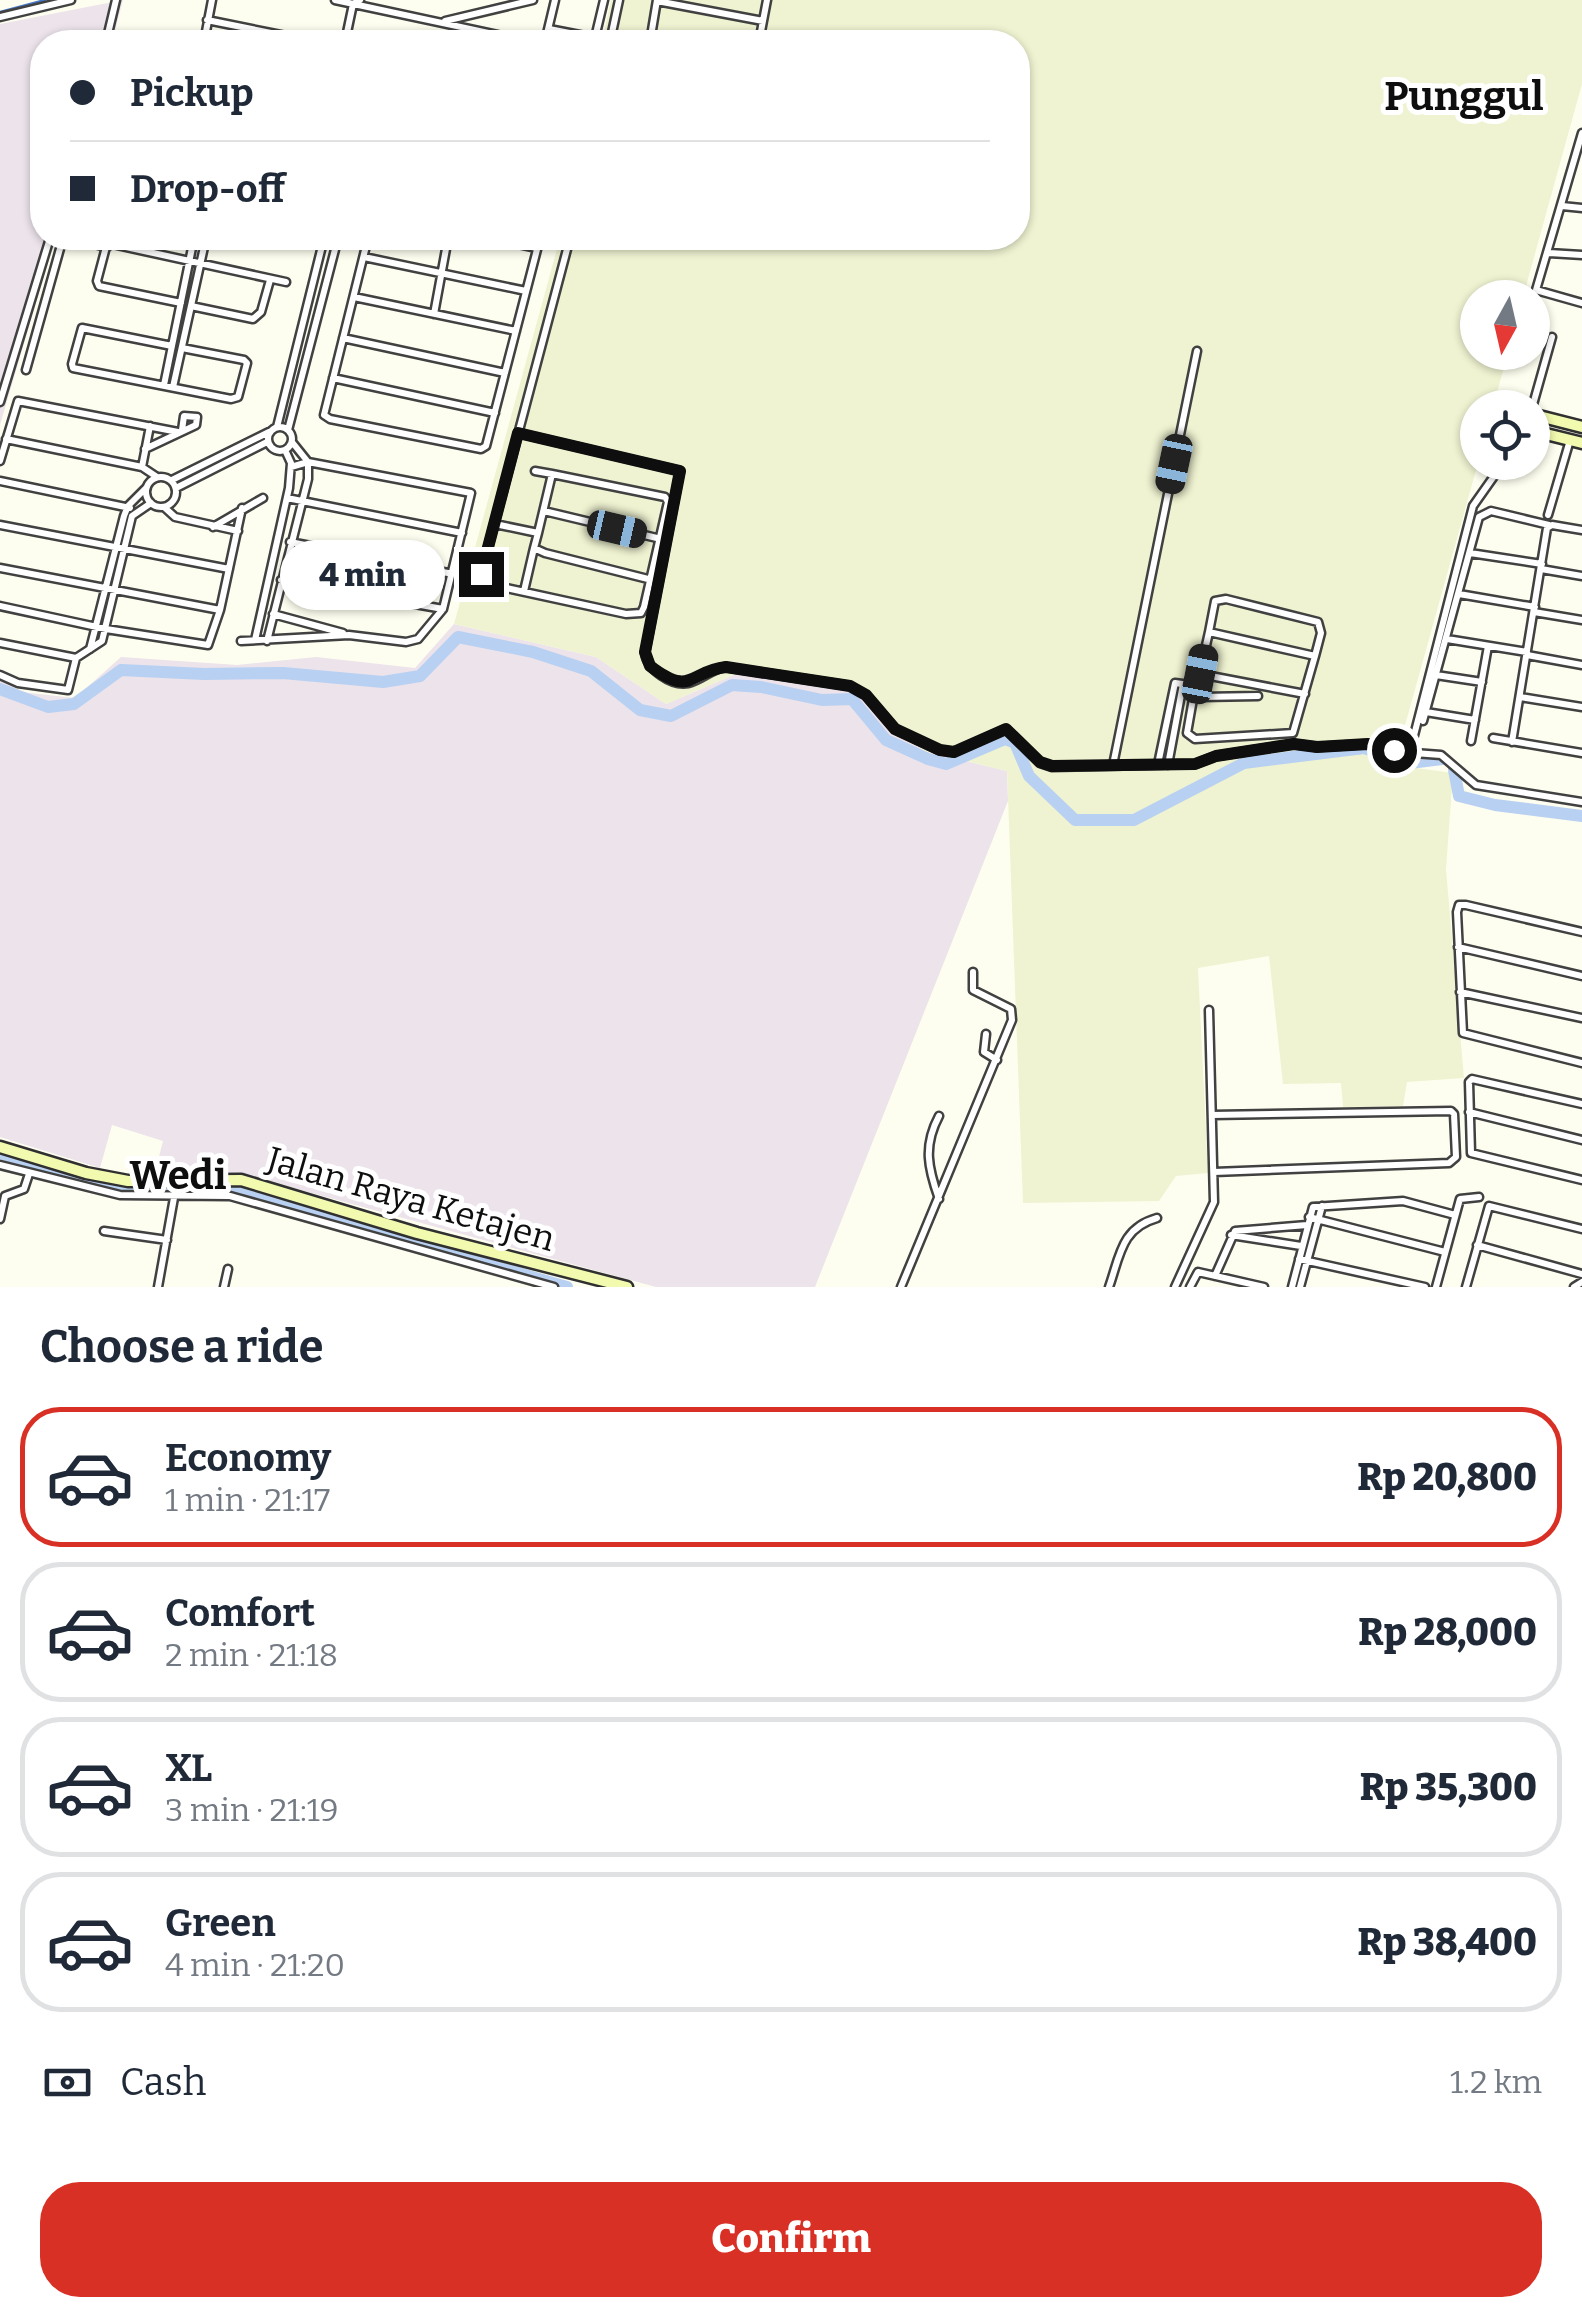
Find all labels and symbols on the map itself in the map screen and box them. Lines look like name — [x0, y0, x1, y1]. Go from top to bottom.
district label: Punggul — [1384, 73, 1544, 121]
north arrow — [1460, 280, 1550, 370]
car — [1153, 432, 1195, 496]
car — [584, 508, 650, 550]
callout: 4 min — [281, 539, 446, 609]
route end — [459, 552, 504, 597]
car — [1180, 642, 1220, 706]
route start — [1372, 728, 1417, 773]
street label: Jalan Raya Ketajen — [261, 1138, 560, 1260]
district label: Wedi — [129, 1152, 227, 1200]

